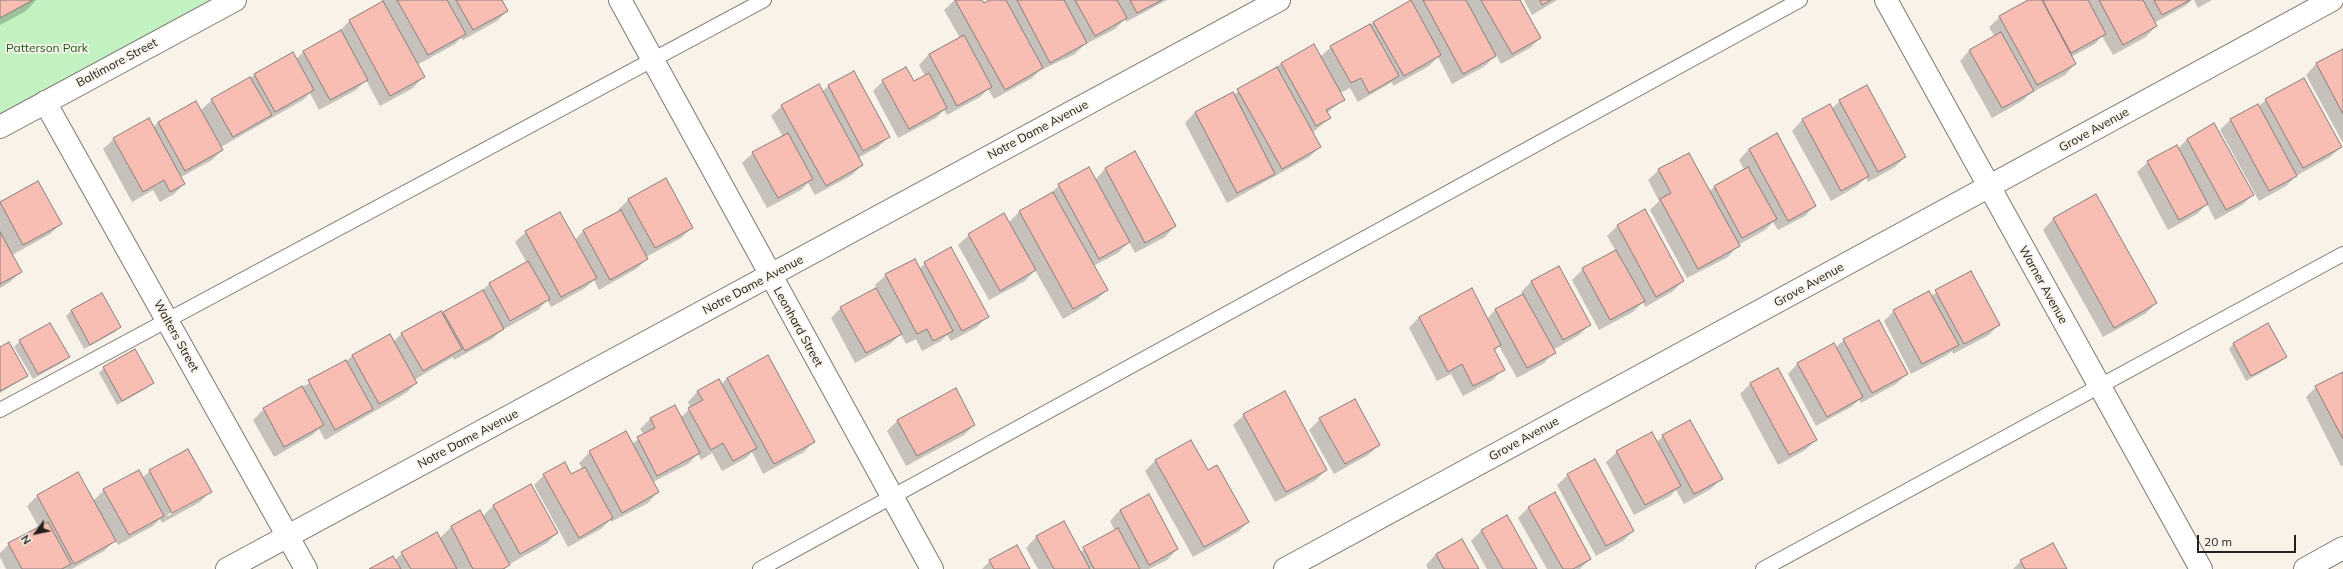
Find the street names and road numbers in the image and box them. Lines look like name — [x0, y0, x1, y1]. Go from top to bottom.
street label: Baltimore Street — [74, 36, 160, 90]
street label: Notre Dame Avenue — [985, 97, 1091, 163]
street label: Grove Avenue — [2057, 105, 2131, 155]
street label: Warner Avenue — [2016, 243, 2070, 327]
street label: Notre Dame Avenue — [700, 252, 806, 318]
street label: Grove Avenue — [1772, 260, 1846, 310]
street label: Leonhard Street — [770, 285, 826, 369]
street label: Walters Street — [150, 298, 202, 374]
street label: Notre Dame Avenue — [415, 406, 521, 472]
street label: Grove Avenue — [1487, 414, 1561, 464]

